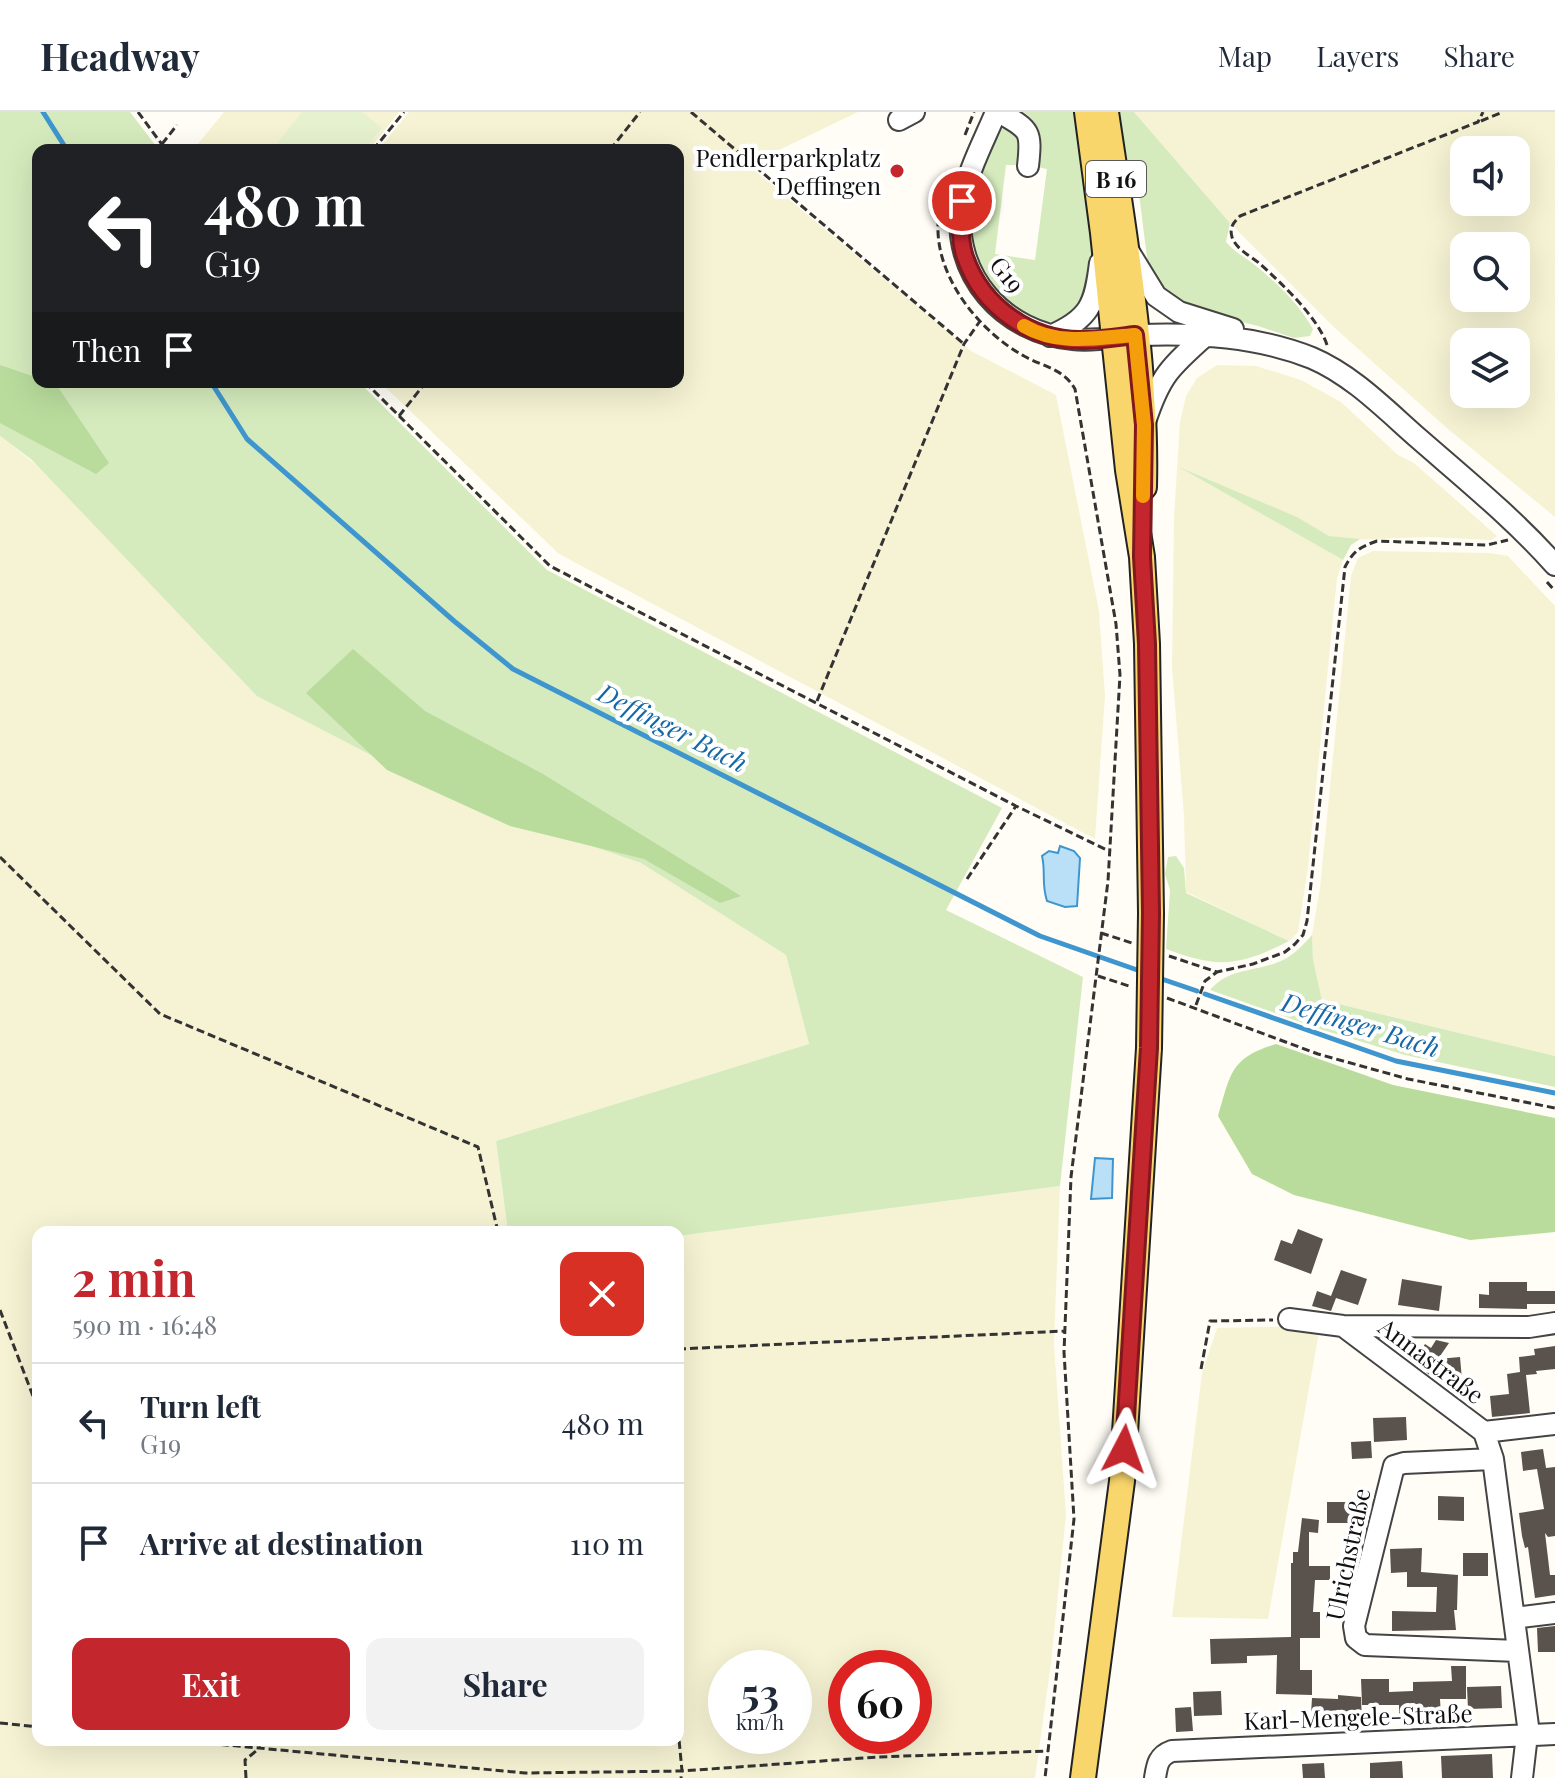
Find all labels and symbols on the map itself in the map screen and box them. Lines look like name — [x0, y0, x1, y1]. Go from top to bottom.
place label: Pendlerparkplatz Deffingen — [695, 141, 881, 201]
road number: B 16 — [1086, 161, 1146, 197]
marker: Pendlerparkplatz Deffingen — [888, 162, 906, 180]
pin — [928, 167, 996, 235]
street label: G19 — [984, 249, 1032, 299]
water label: Deffinger Bach — [591, 674, 754, 780]
water label: Deffinger Bach — [1277, 983, 1444, 1065]
street label: Annastraße — [1372, 1309, 1491, 1410]
position arrow — [1082, 1407, 1166, 1491]
street label: Ulrichstraße — [1317, 1485, 1377, 1623]
speed limit sign: 60 — [828, 1650, 932, 1754]
street label: Karl-Mengele-Straße — [1243, 1696, 1473, 1736]

